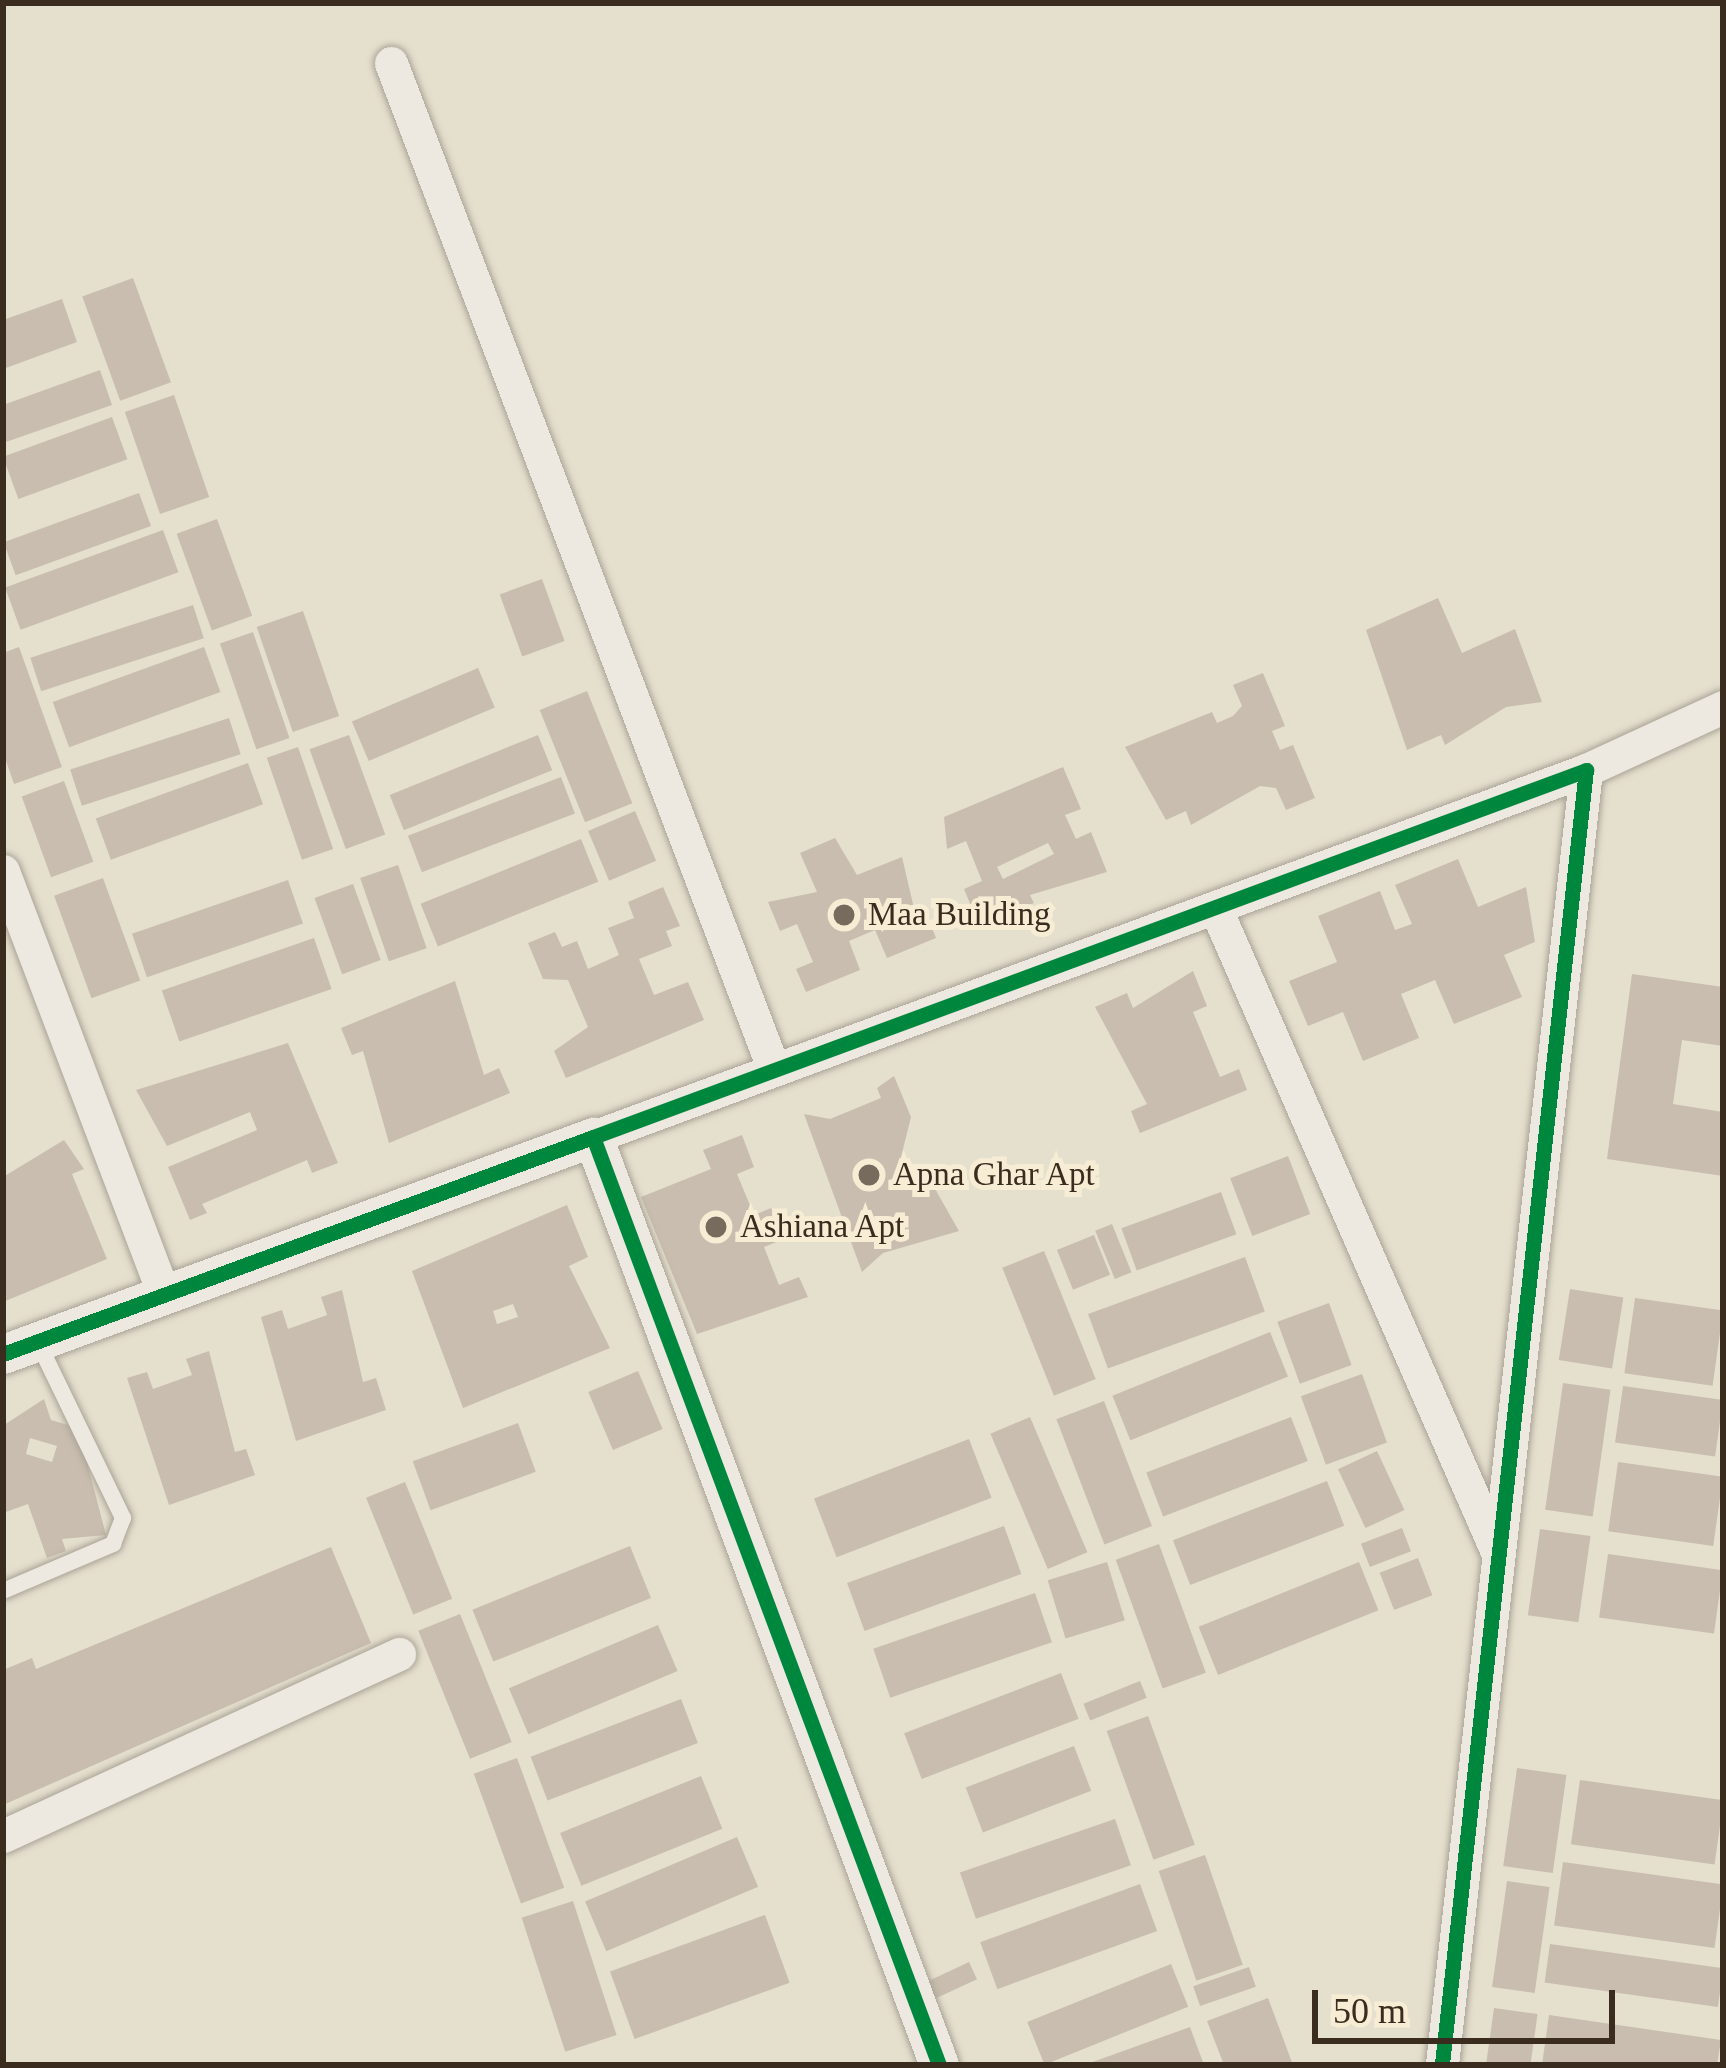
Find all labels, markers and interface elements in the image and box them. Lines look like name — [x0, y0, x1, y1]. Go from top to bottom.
place label: Maa Building — [868, 895, 1050, 935]
marker: Maa Building — [831, 902, 857, 928]
place label: Apna Ghar Apt — [893, 1155, 1096, 1195]
marker: Apna Ghar Apt — [856, 1162, 882, 1188]
place label: Ashiana Apt — [740, 1207, 906, 1247]
marker: Ashiana Apt — [703, 1214, 729, 1240]
scale bar — [1318, 1966, 1621, 2040]
text: 50 m — [1333, 1991, 1406, 2031]

